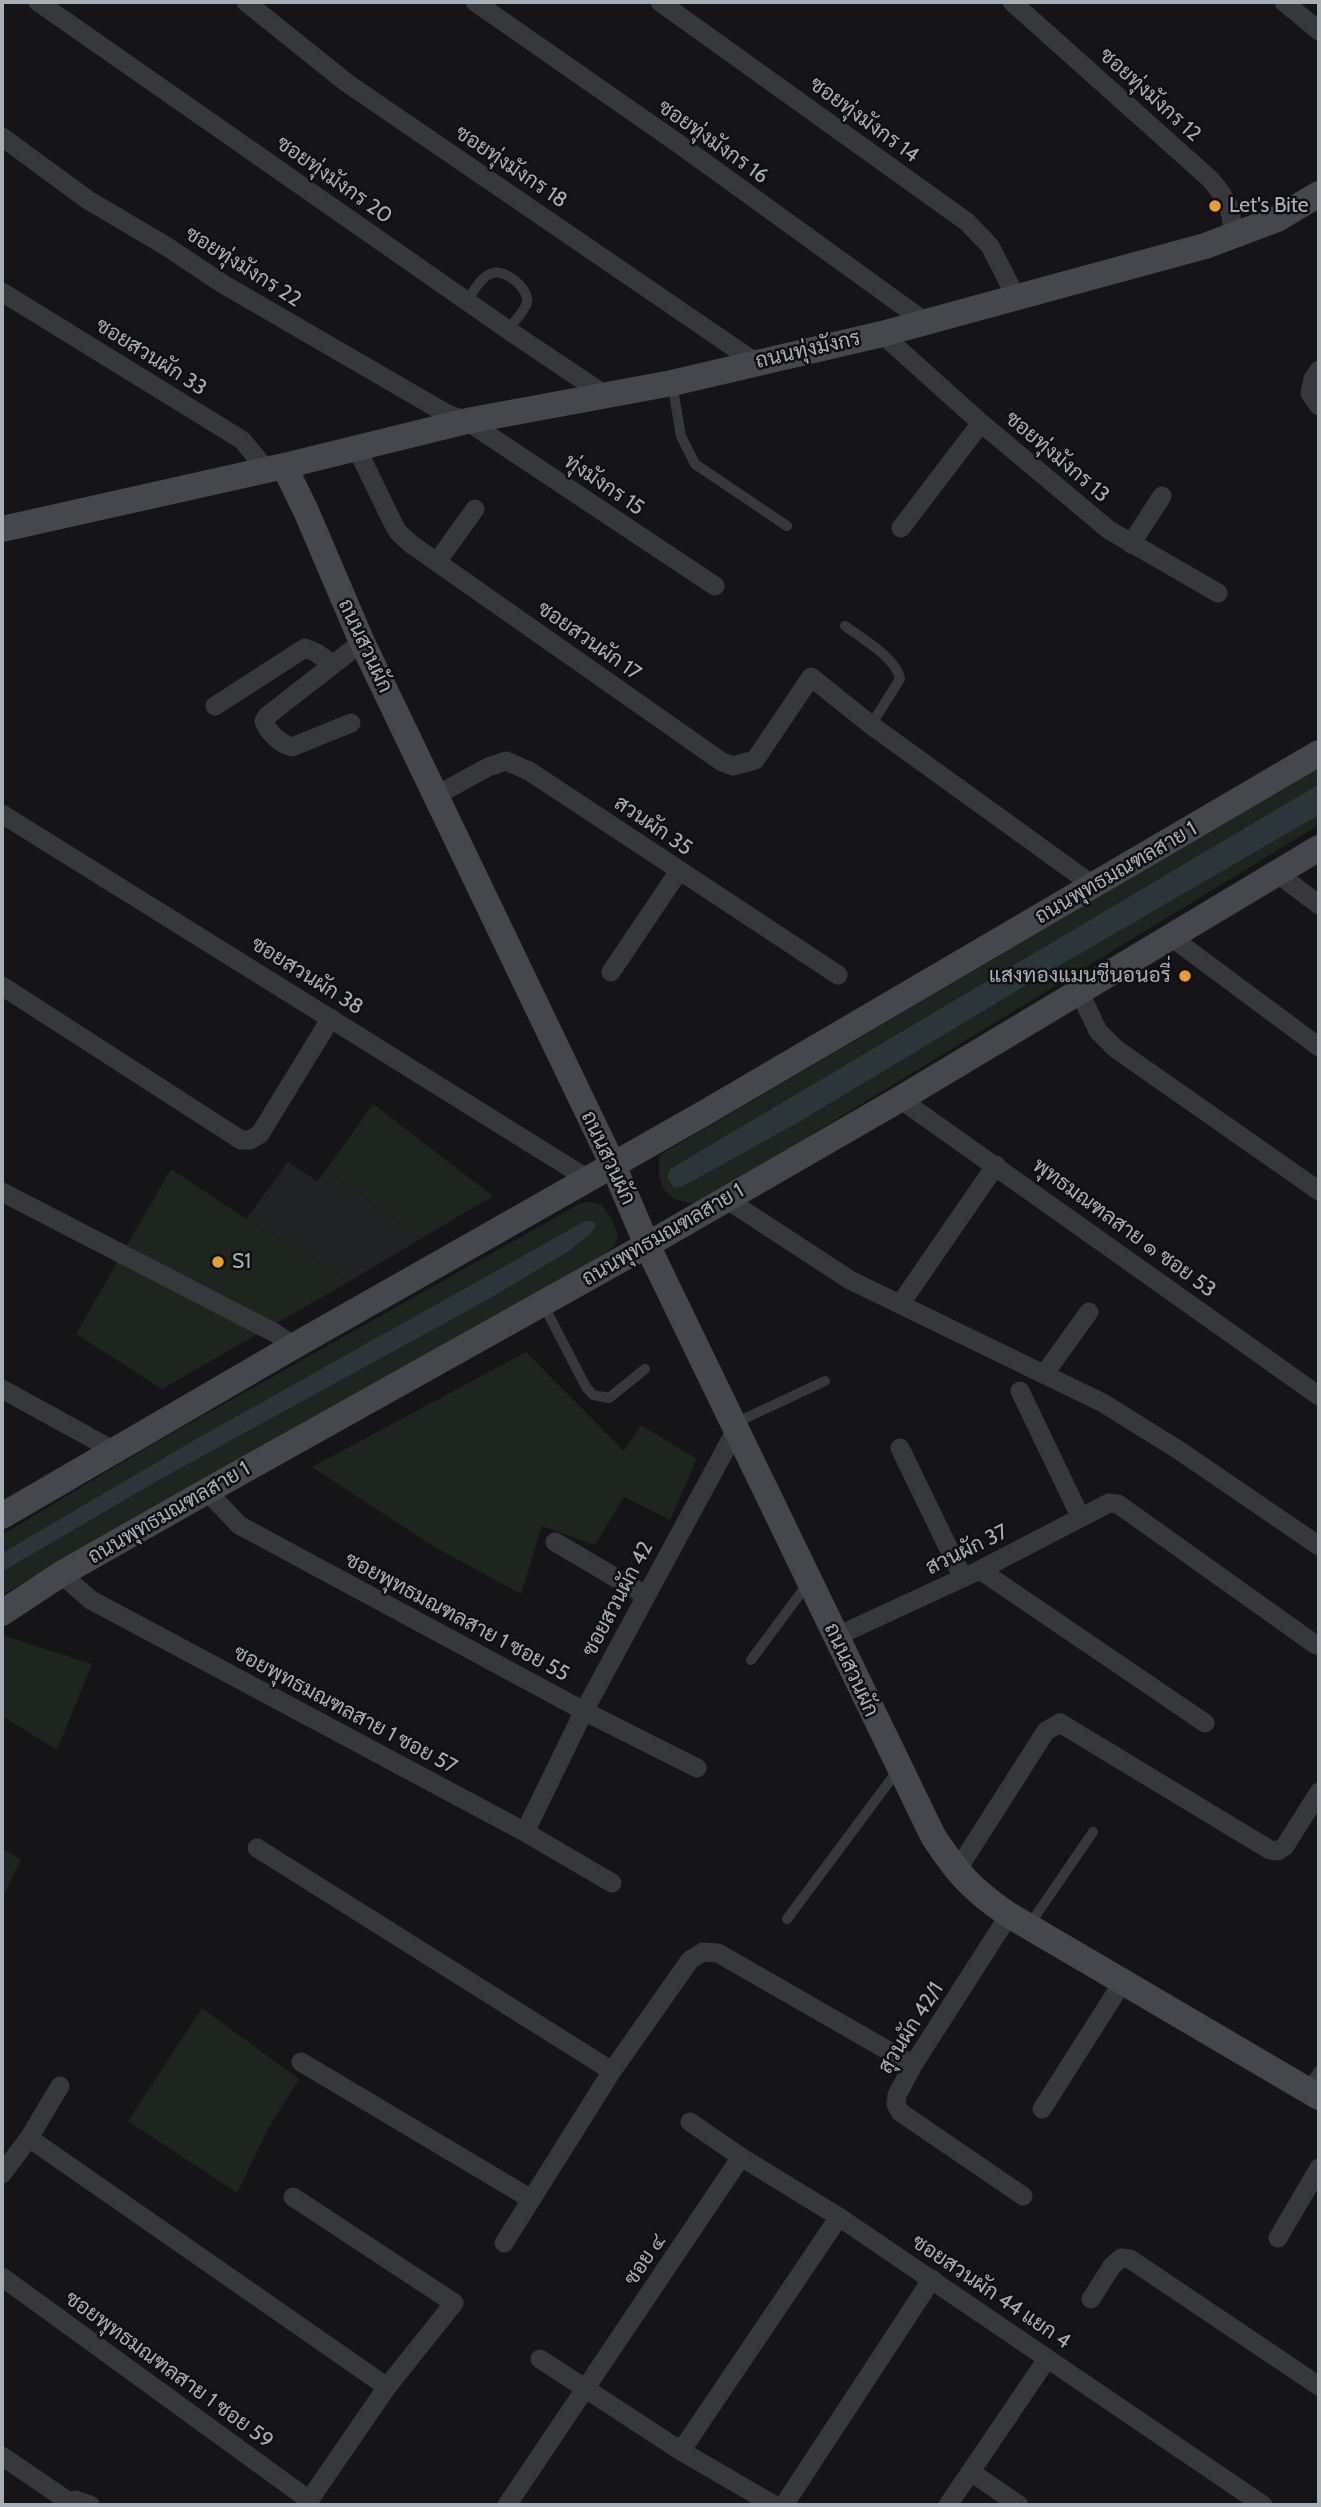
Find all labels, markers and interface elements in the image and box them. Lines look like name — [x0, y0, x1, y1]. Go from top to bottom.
street label: ซอยทุ่งมังกร 12 — [1094, 43, 1206, 147]
street label: ซอยทุ่งมังกร 14 — [804, 72, 924, 168]
street label: ซอยทุ่งมังกร 16 — [653, 95, 773, 189]
street label: ซอยทุ่งมังกร 18 — [450, 120, 572, 214]
street label: ซอยทุ่งมังกร 20 — [271, 131, 397, 229]
place label: Let's Bite — [1229, 193, 1309, 219]
marker: Let's Bite — [1207, 198, 1223, 214]
street label: ซอยทุ่งมังกร 22 — [180, 221, 306, 313]
street label: ซอยสวนผัก 33 — [91, 313, 211, 401]
street label: ถนนทุ่งมังกร — [753, 326, 863, 374]
street label: ซอยทุ่งมังกร 13 — [1000, 406, 1114, 508]
street label: ทุ่งมังกร 15 — [559, 449, 649, 521]
street label: ถนนสวนผัก — [332, 595, 398, 697]
street label: ซอยสวนผัก 17 — [532, 596, 646, 686]
street label: สวนผัก 35 — [609, 791, 697, 861]
street label: ถนนพุทธมณฑลสาย 1 — [1031, 816, 1201, 930]
street label: ซอยสวนผัก 38 — [246, 932, 368, 1020]
place label: แสงทองแมนชีนอนอรี่ — [989, 963, 1171, 989]
marker: แสงทองแมนชีนอนอรี่ — [1177, 968, 1193, 984]
street label: ถนนสวนผัก — [575, 1107, 641, 1209]
street label: พุทธมณฑลสาย ๑ ซอย 53 — [1027, 1153, 1221, 1303]
street label: ถนนพุทธมณฑลสาย 1 — [578, 1178, 748, 1292]
place label: S1 — [232, 1249, 251, 1275]
marker: S1 — [210, 1254, 226, 1270]
street label: ถนนพุทธมณฑลสาย 1 — [84, 1456, 254, 1570]
street label: สวนผัก 37 — [922, 1519, 1012, 1581]
street label: ซอยสวนผัก 42 — [577, 1537, 659, 1661]
street label: ซอยพุทธมณฑลสาย 1 ซอย 55 — [341, 1547, 573, 1687]
street label: ถนนสวนผัก — [818, 1619, 884, 1721]
street label: ซอยพุทธมณฑลสาย 1 ซอย 57 — [229, 1640, 461, 1780]
street label: สุวนผัก 42/1 — [873, 1978, 949, 2078]
street label: ซอย ๔ — [619, 2230, 671, 2290]
street label: ซอยสวนผัก 44 แยก 4 — [907, 2230, 1075, 2354]
street label: ซอยพุทธมณฑลสาย 1 ซอย 59 — [60, 2286, 278, 2454]

